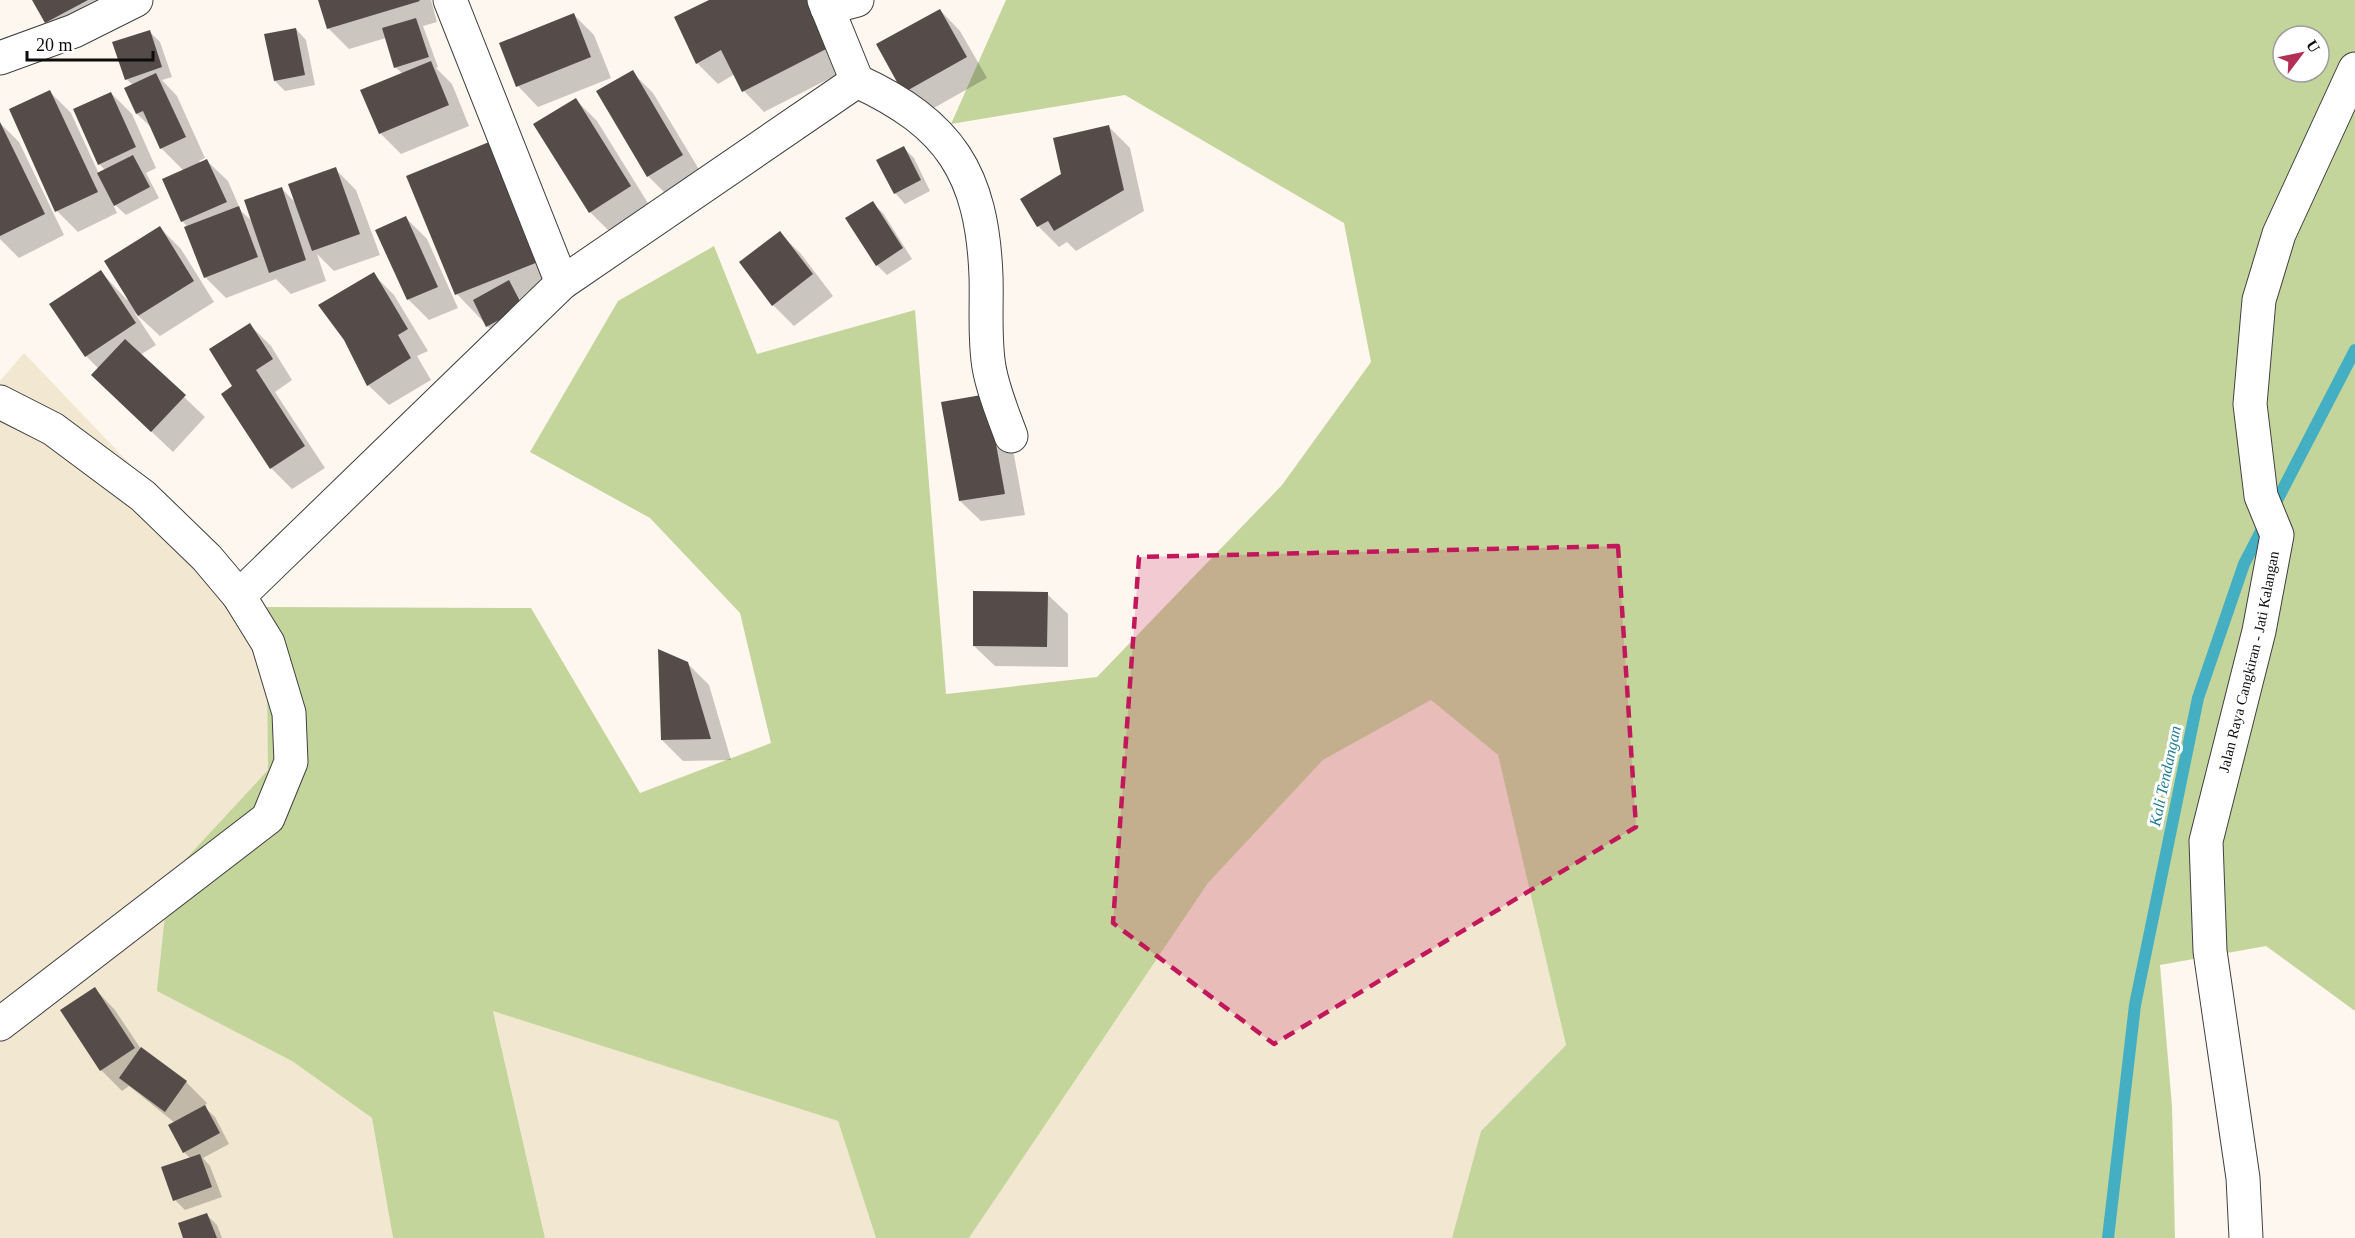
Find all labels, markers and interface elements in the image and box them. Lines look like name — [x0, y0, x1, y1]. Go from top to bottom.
scale bar — [27, 24, 153, 62]
north arrow — [2271, 24, 2331, 84]
text: 20 m — [36, 35, 73, 55]
text: U — [2303, 37, 2324, 56]
street label: Jalan Raya Cangkiran - Jati Kalangan — [2216, 549, 2282, 774]
water label: Kali Tendangan — [2146, 724, 2185, 829]

